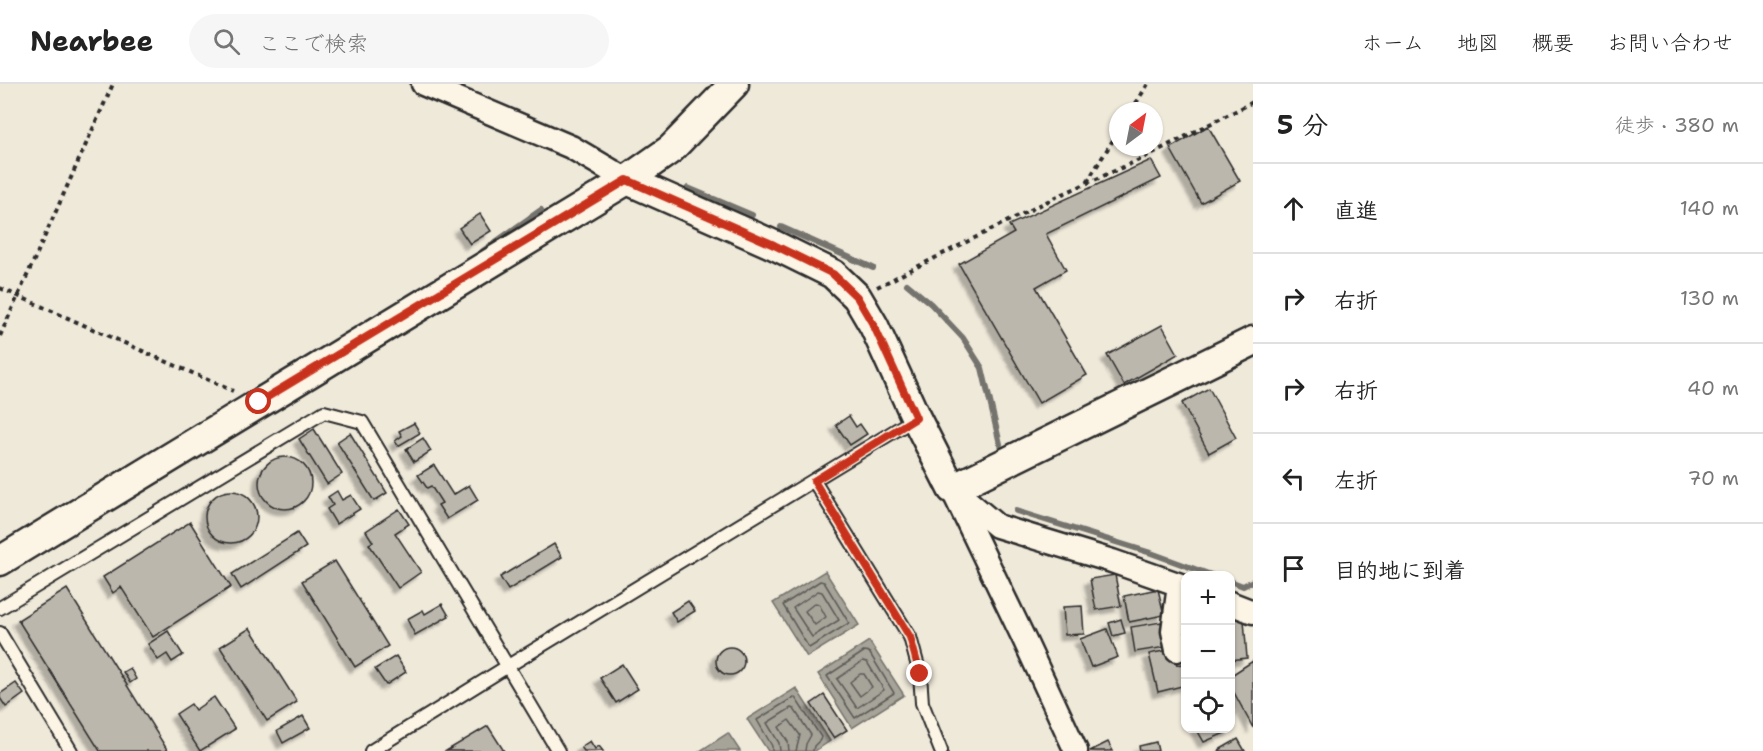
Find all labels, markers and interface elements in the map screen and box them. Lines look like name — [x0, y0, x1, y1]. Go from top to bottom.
search box — [189, 14, 609, 68]
text: Nearbee — [30, 22, 153, 60]
icon: search — [210, 25, 243, 58]
text: ここで検索 — [258, 29, 368, 58]
text: ホーム — [1362, 29, 1424, 57]
text: 地図 — [1457, 29, 1499, 57]
text: 概要 — [1532, 29, 1574, 57]
text: お問い合わせ — [1607, 29, 1733, 57]
north arrow — [1109, 102, 1163, 156]
text: 5 分 — [1277, 107, 1328, 142]
text: 徒歩 · 380 m — [1615, 112, 1739, 138]
icon: ahead — [1277, 192, 1310, 225]
text: 140 m — [1680, 195, 1739, 221]
text: 直進 — [1334, 196, 1378, 225]
icon: right — [1277, 282, 1310, 315]
text: 130 m — [1680, 285, 1739, 311]
text: 右折 — [1334, 286, 1378, 315]
icon: right — [1277, 372, 1310, 405]
text: 40 m — [1687, 375, 1739, 401]
text: 右折 — [1334, 376, 1378, 405]
route start — [245, 388, 271, 414]
icon: left — [1277, 462, 1310, 495]
text: 70 m — [1687, 465, 1739, 491]
text: 左折 — [1334, 466, 1378, 495]
icon: arrive — [1277, 552, 1310, 585]
text: 目的地に到着 — [1334, 556, 1466, 585]
map controls — [1181, 571, 1235, 733]
button: + — [1181, 571, 1235, 625]
button: − — [1181, 625, 1235, 679]
route end — [906, 660, 932, 686]
button: locate — [1181, 679, 1235, 733]

